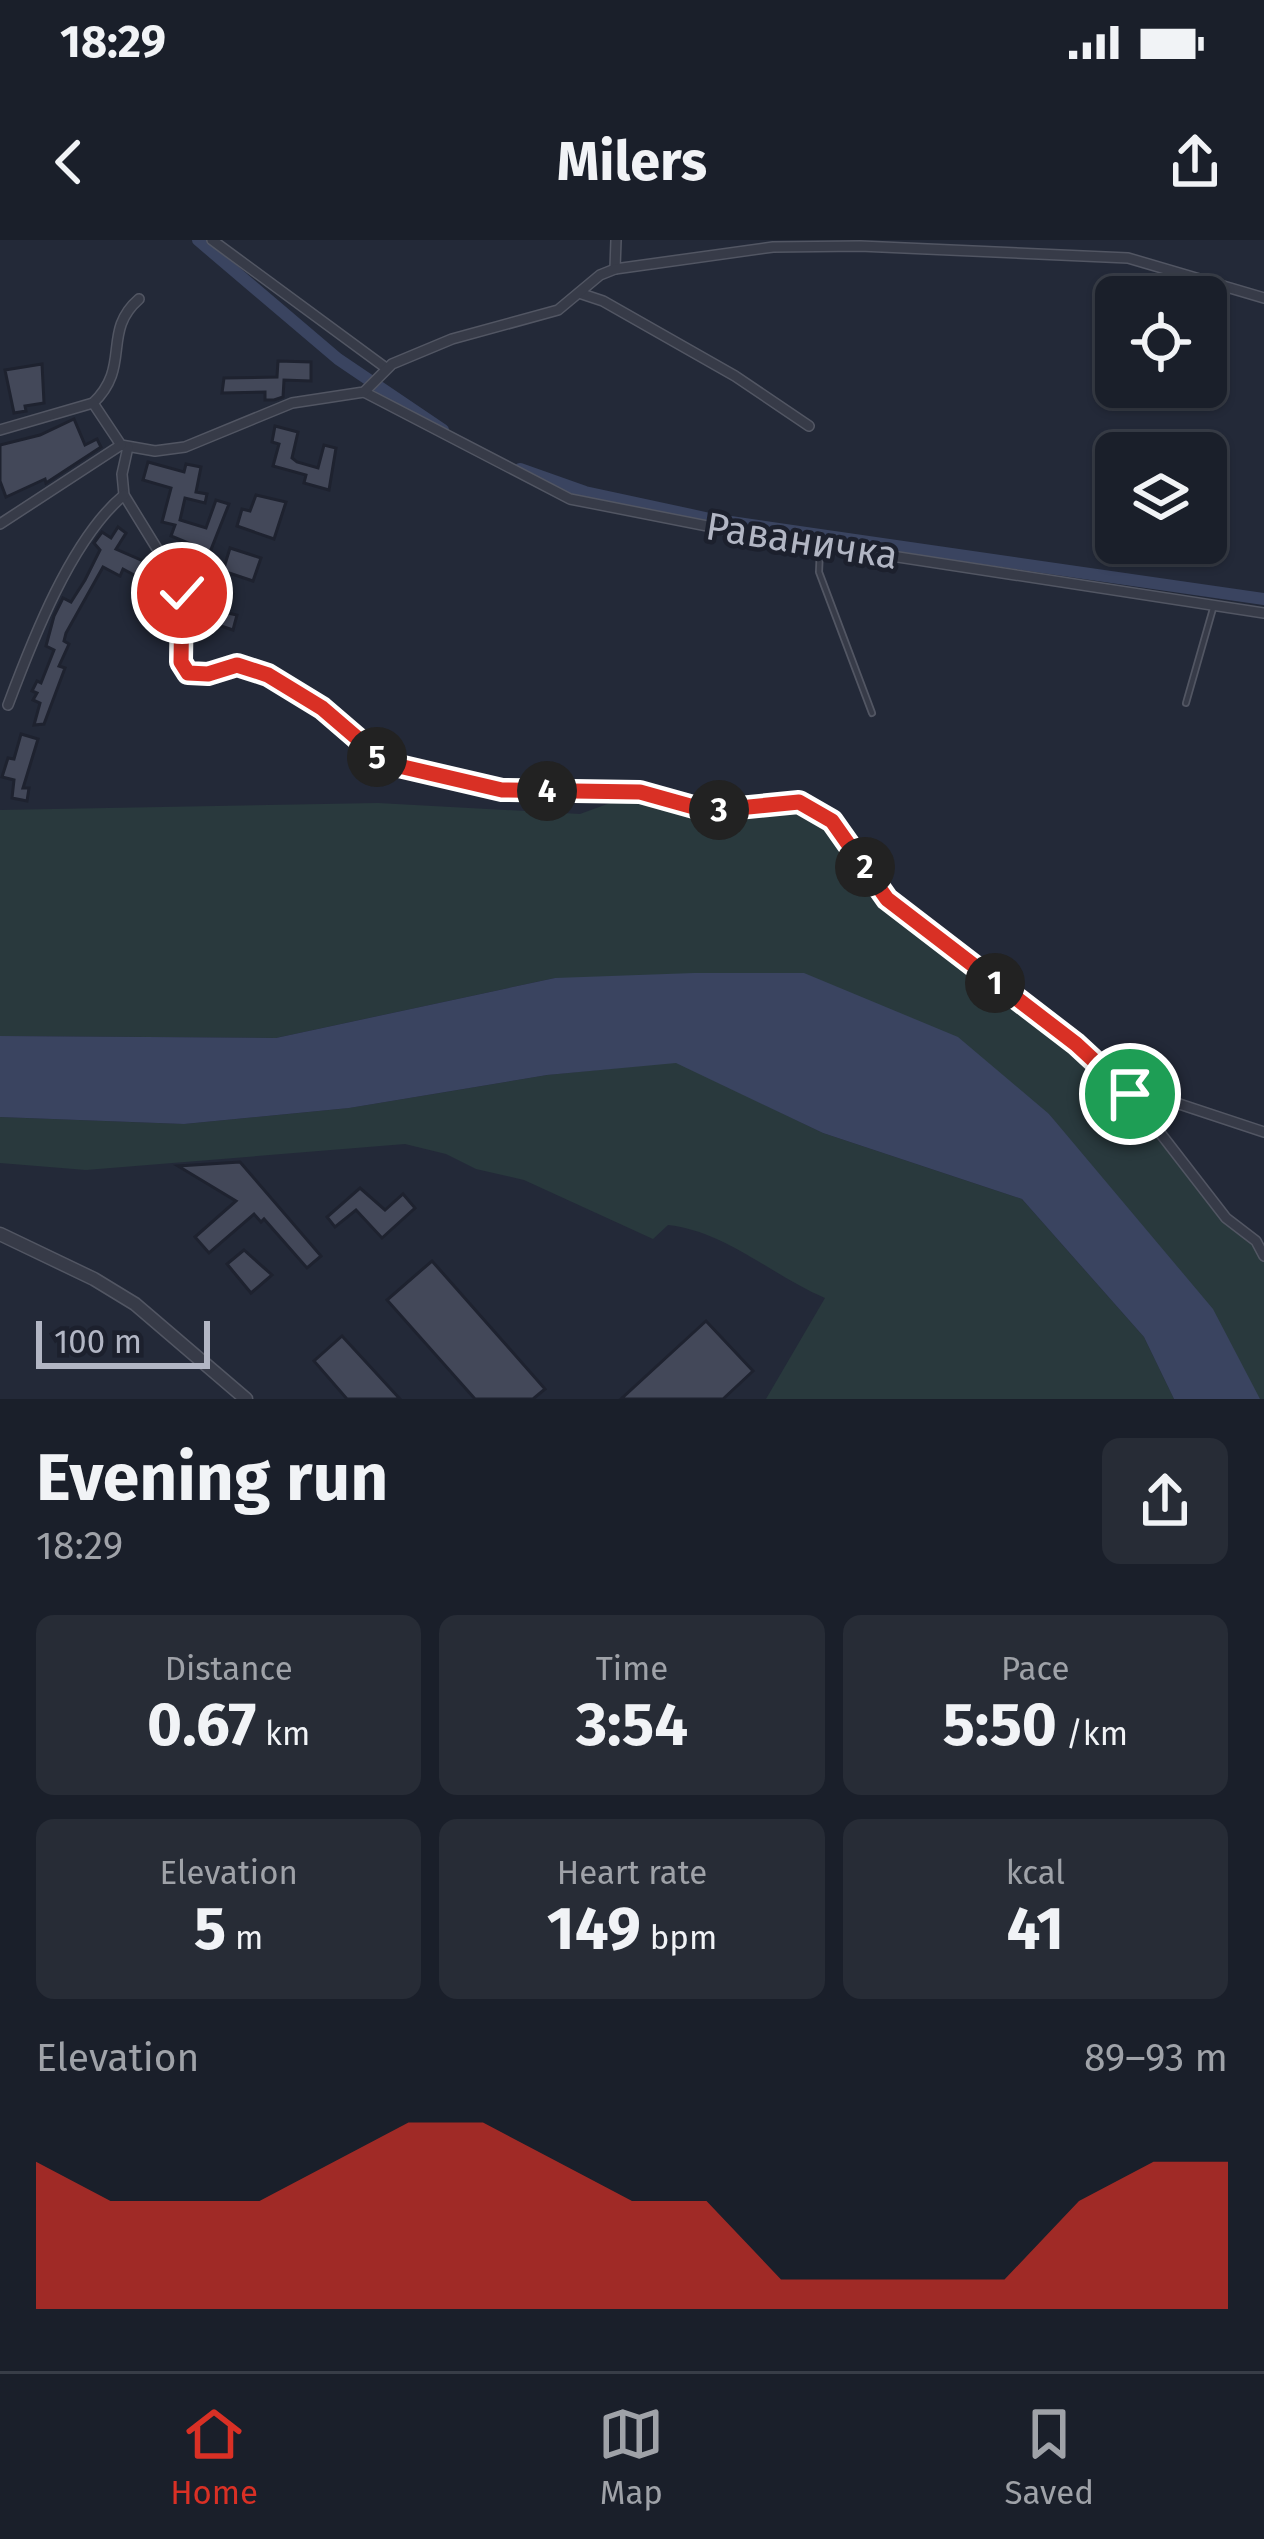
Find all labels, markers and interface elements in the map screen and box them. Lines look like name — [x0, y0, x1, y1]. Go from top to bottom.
text: 18:29 — [60, 15, 166, 69]
icon: back — [36, 129, 102, 195]
icon: share — [1162, 129, 1228, 195]
text: Milers — [557, 130, 707, 194]
map controls — [1095, 276, 1227, 564]
button: locate — [1095, 276, 1227, 408]
button: layers — [1095, 432, 1227, 564]
street label: Раваничка — [703, 503, 901, 579]
pin — [131, 542, 233, 644]
icon: check — [149, 560, 215, 626]
pin: 5 — [347, 727, 407, 787]
text: 5 — [368, 737, 386, 777]
pin: 4 — [517, 761, 577, 821]
text: 4 — [538, 771, 556, 811]
pin: 3 — [689, 780, 749, 840]
text: 3 — [710, 790, 728, 830]
pin: 2 — [835, 837, 895, 897]
text: 2 — [856, 847, 874, 887]
pin: 1 — [965, 953, 1025, 1013]
text: 1 — [987, 963, 1003, 1003]
pin — [1079, 1043, 1181, 1145]
icon: arrive — [1097, 1061, 1163, 1127]
scale bar — [36, 1315, 210, 1368]
text: 100 m — [54, 1322, 142, 1362]
text: Evening run — [36, 1438, 388, 1517]
button: share — [1102, 1438, 1228, 1564]
text: 18:29 — [36, 1523, 123, 1569]
text: Distance — [165, 1649, 293, 1689]
text: Time — [596, 1649, 668, 1689]
text: Pace — [1001, 1649, 1070, 1689]
text: 0.67 — [147, 1689, 256, 1761]
text: 3:54 — [576, 1689, 688, 1761]
text: 5:50 — [943, 1689, 1057, 1761]
text: km — [256, 1714, 310, 1754]
text: /km — [1057, 1714, 1128, 1754]
text: Elevation — [160, 1853, 298, 1893]
text: Heart rate — [557, 1853, 707, 1893]
text: kcal — [1006, 1853, 1065, 1893]
text: 5 — [194, 1893, 226, 1965]
text: 149 — [547, 1893, 641, 1965]
text: 41 — [1007, 1893, 1064, 1965]
text: m — [226, 1918, 263, 1958]
text: bpm — [641, 1918, 717, 1958]
text: Elevation — [36, 2035, 199, 2081]
text: 89–93 m — [1084, 2035, 1228, 2081]
tab: Home — [170, 2401, 258, 2513]
tab: Map — [598, 2401, 664, 2513]
tab: Saved — [1005, 2401, 1094, 2513]

